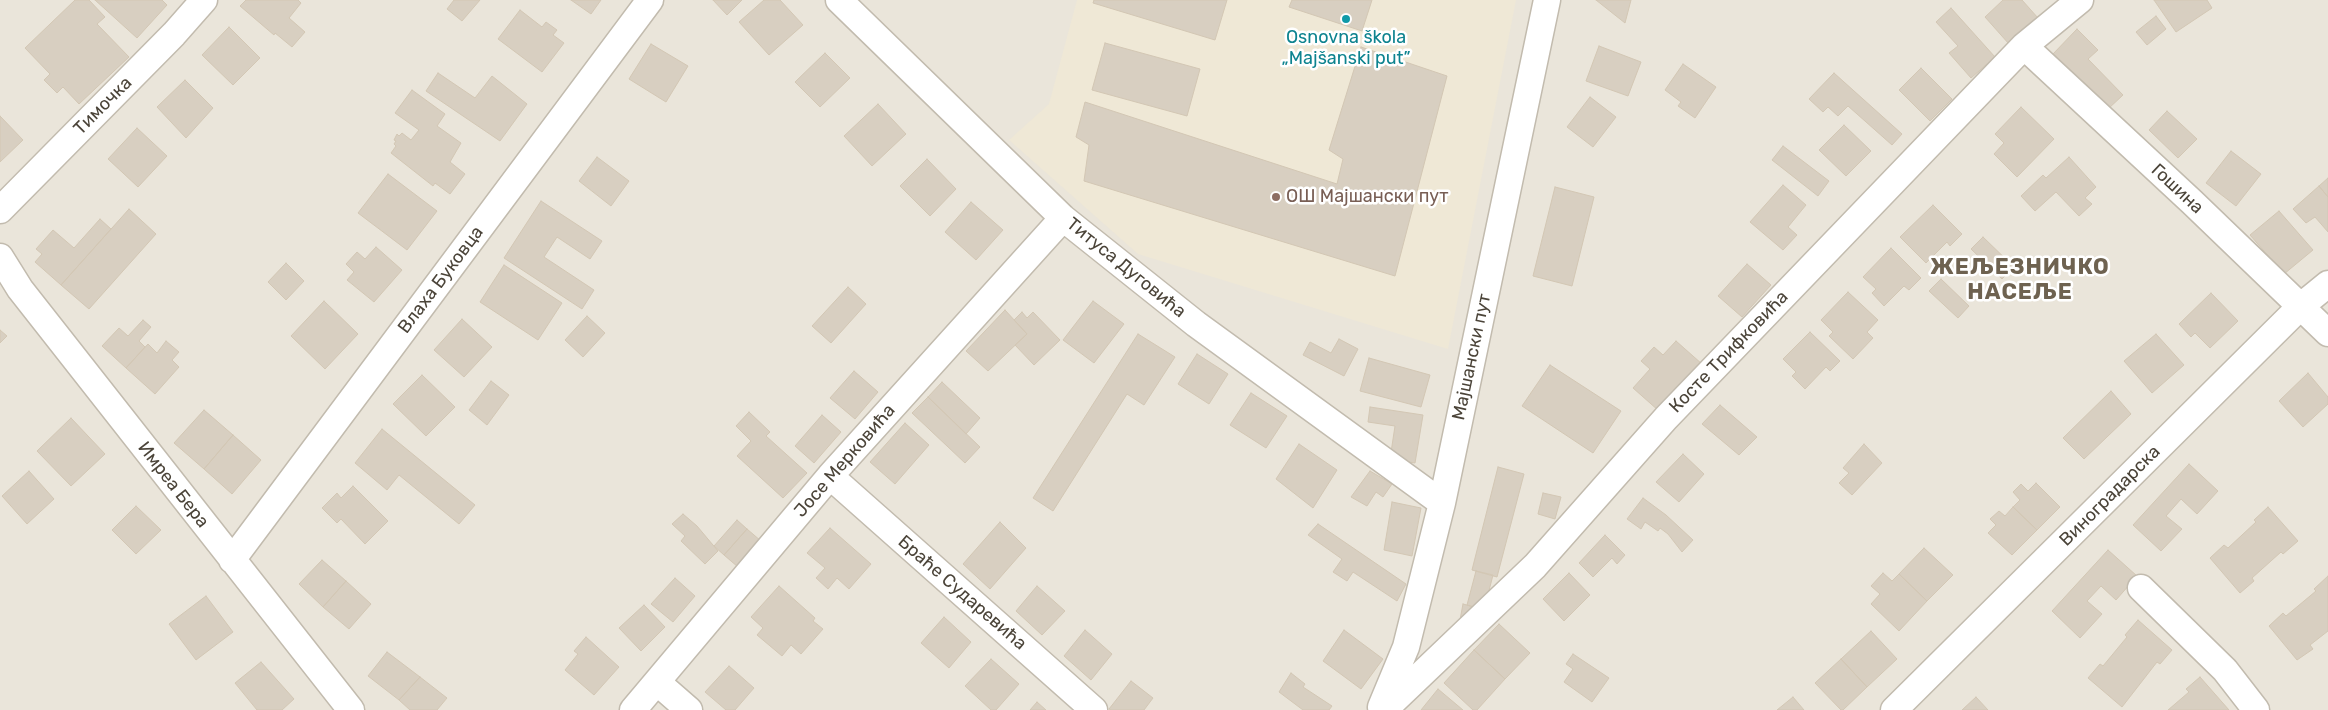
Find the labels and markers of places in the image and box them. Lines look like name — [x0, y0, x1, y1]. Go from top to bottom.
marker: Osnovna škola „Majšanski put” — [1340, 13, 1352, 25]
place label: Osnovna škola „Majšanski put” — [1281, 27, 1411, 70]
place label: ОШ Мајшански пут — [1286, 186, 1448, 208]
marker: ОШ Мајшански пут — [1270, 191, 1282, 203]

